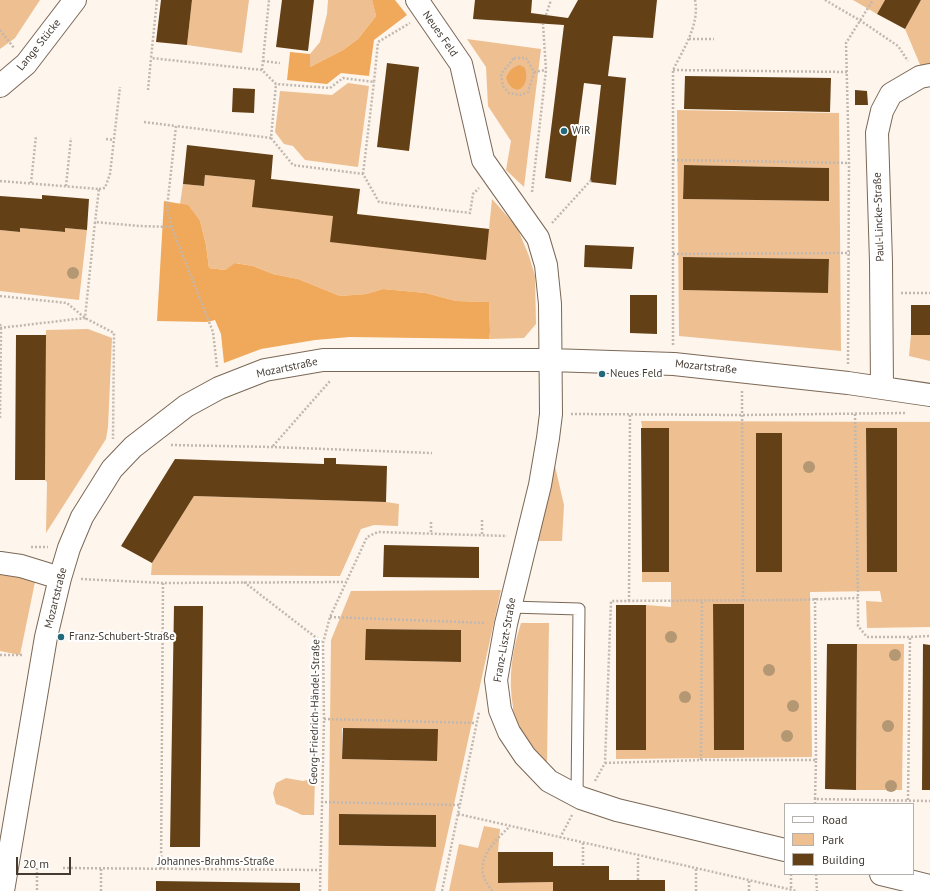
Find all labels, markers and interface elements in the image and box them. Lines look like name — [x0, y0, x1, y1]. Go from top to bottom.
street label: Neues Feld — [420, 9, 460, 59]
street label: Lange Stücke — [14, 17, 64, 73]
place label: WiR — [572, 124, 591, 138]
marker: WiR — [559, 126, 569, 136]
street label: Paul-Lincke-Straße — [871, 172, 887, 262]
street label: Mozartstraße — [255, 355, 319, 381]
street label: Mozartstraße — [674, 357, 738, 377]
place label: Neues Feld — [610, 367, 662, 381]
marker: Neues Feld — [597, 369, 607, 379]
street label: Mozartstraße — [42, 566, 70, 630]
street label: Franz-Liszt-Straße — [491, 597, 519, 683]
place label: Franz-Schubert-Straße — [69, 630, 175, 644]
marker: Franz-Schubert-Straße — [56, 632, 66, 642]
street label: Georg-Friedrich-Händel-Straße — [307, 639, 323, 785]
legend — [784, 803, 914, 875]
text: Road — [822, 812, 847, 827]
text: Park — [822, 832, 844, 847]
scale bar — [18, 849, 73, 875]
text: Building — [822, 852, 865, 867]
street label: Johannes-Brahms-Straße — [158, 855, 274, 869]
text: 20 m — [23, 856, 49, 871]

